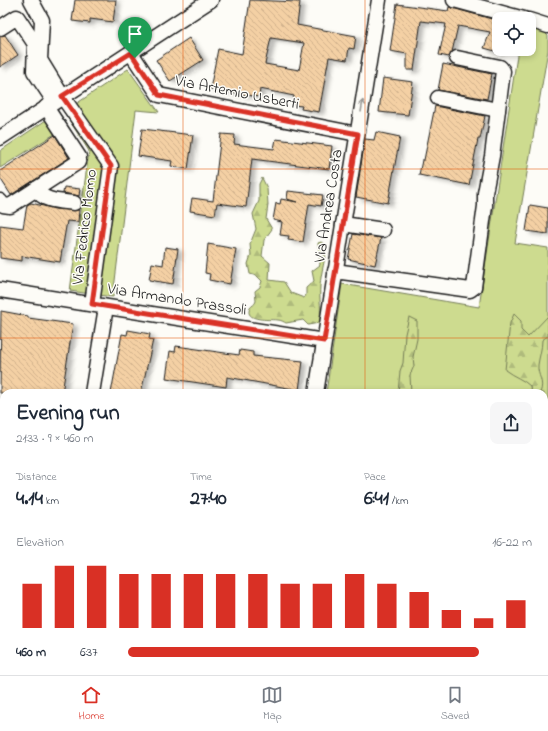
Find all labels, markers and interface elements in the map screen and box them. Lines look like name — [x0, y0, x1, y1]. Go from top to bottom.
map controls — [492, 12, 536, 56]
button: locate — [492, 12, 536, 56]
pin — [118, 17, 152, 58]
icon: arrive — [124, 23, 146, 45]
street label: Via Artemio Usberti — [172, 69, 301, 117]
one-way arrow — [358, 100, 366, 113]
street label: Via Andrea Costa — [308, 148, 350, 265]
street label: Via Fedrico Momo — [66, 168, 104, 287]
street label: Via Armando Prassoli — [105, 277, 248, 323]
text: Evening run — [16, 398, 120, 430]
button: share — [490, 402, 532, 444]
text: 21:33 · 9 × 460 m — [16, 429, 94, 448]
text: Distance — [16, 469, 57, 485]
text: Time — [190, 469, 212, 485]
text: Pace — [364, 469, 385, 485]
text: 4.14 — [16, 485, 43, 514]
text: 27:40 — [190, 485, 227, 514]
text: 6:41 — [364, 485, 389, 514]
text: km — [43, 493, 59, 509]
text: /km — [389, 493, 409, 509]
text: Elevation — [16, 533, 64, 552]
text: 16–22 m — [492, 533, 532, 552]
text: 460 m — [16, 643, 46, 662]
text: 6:37 — [80, 643, 98, 662]
tab: Home — [79, 684, 104, 724]
tab: Map — [261, 684, 283, 724]
tab: Saved — [441, 684, 469, 724]

